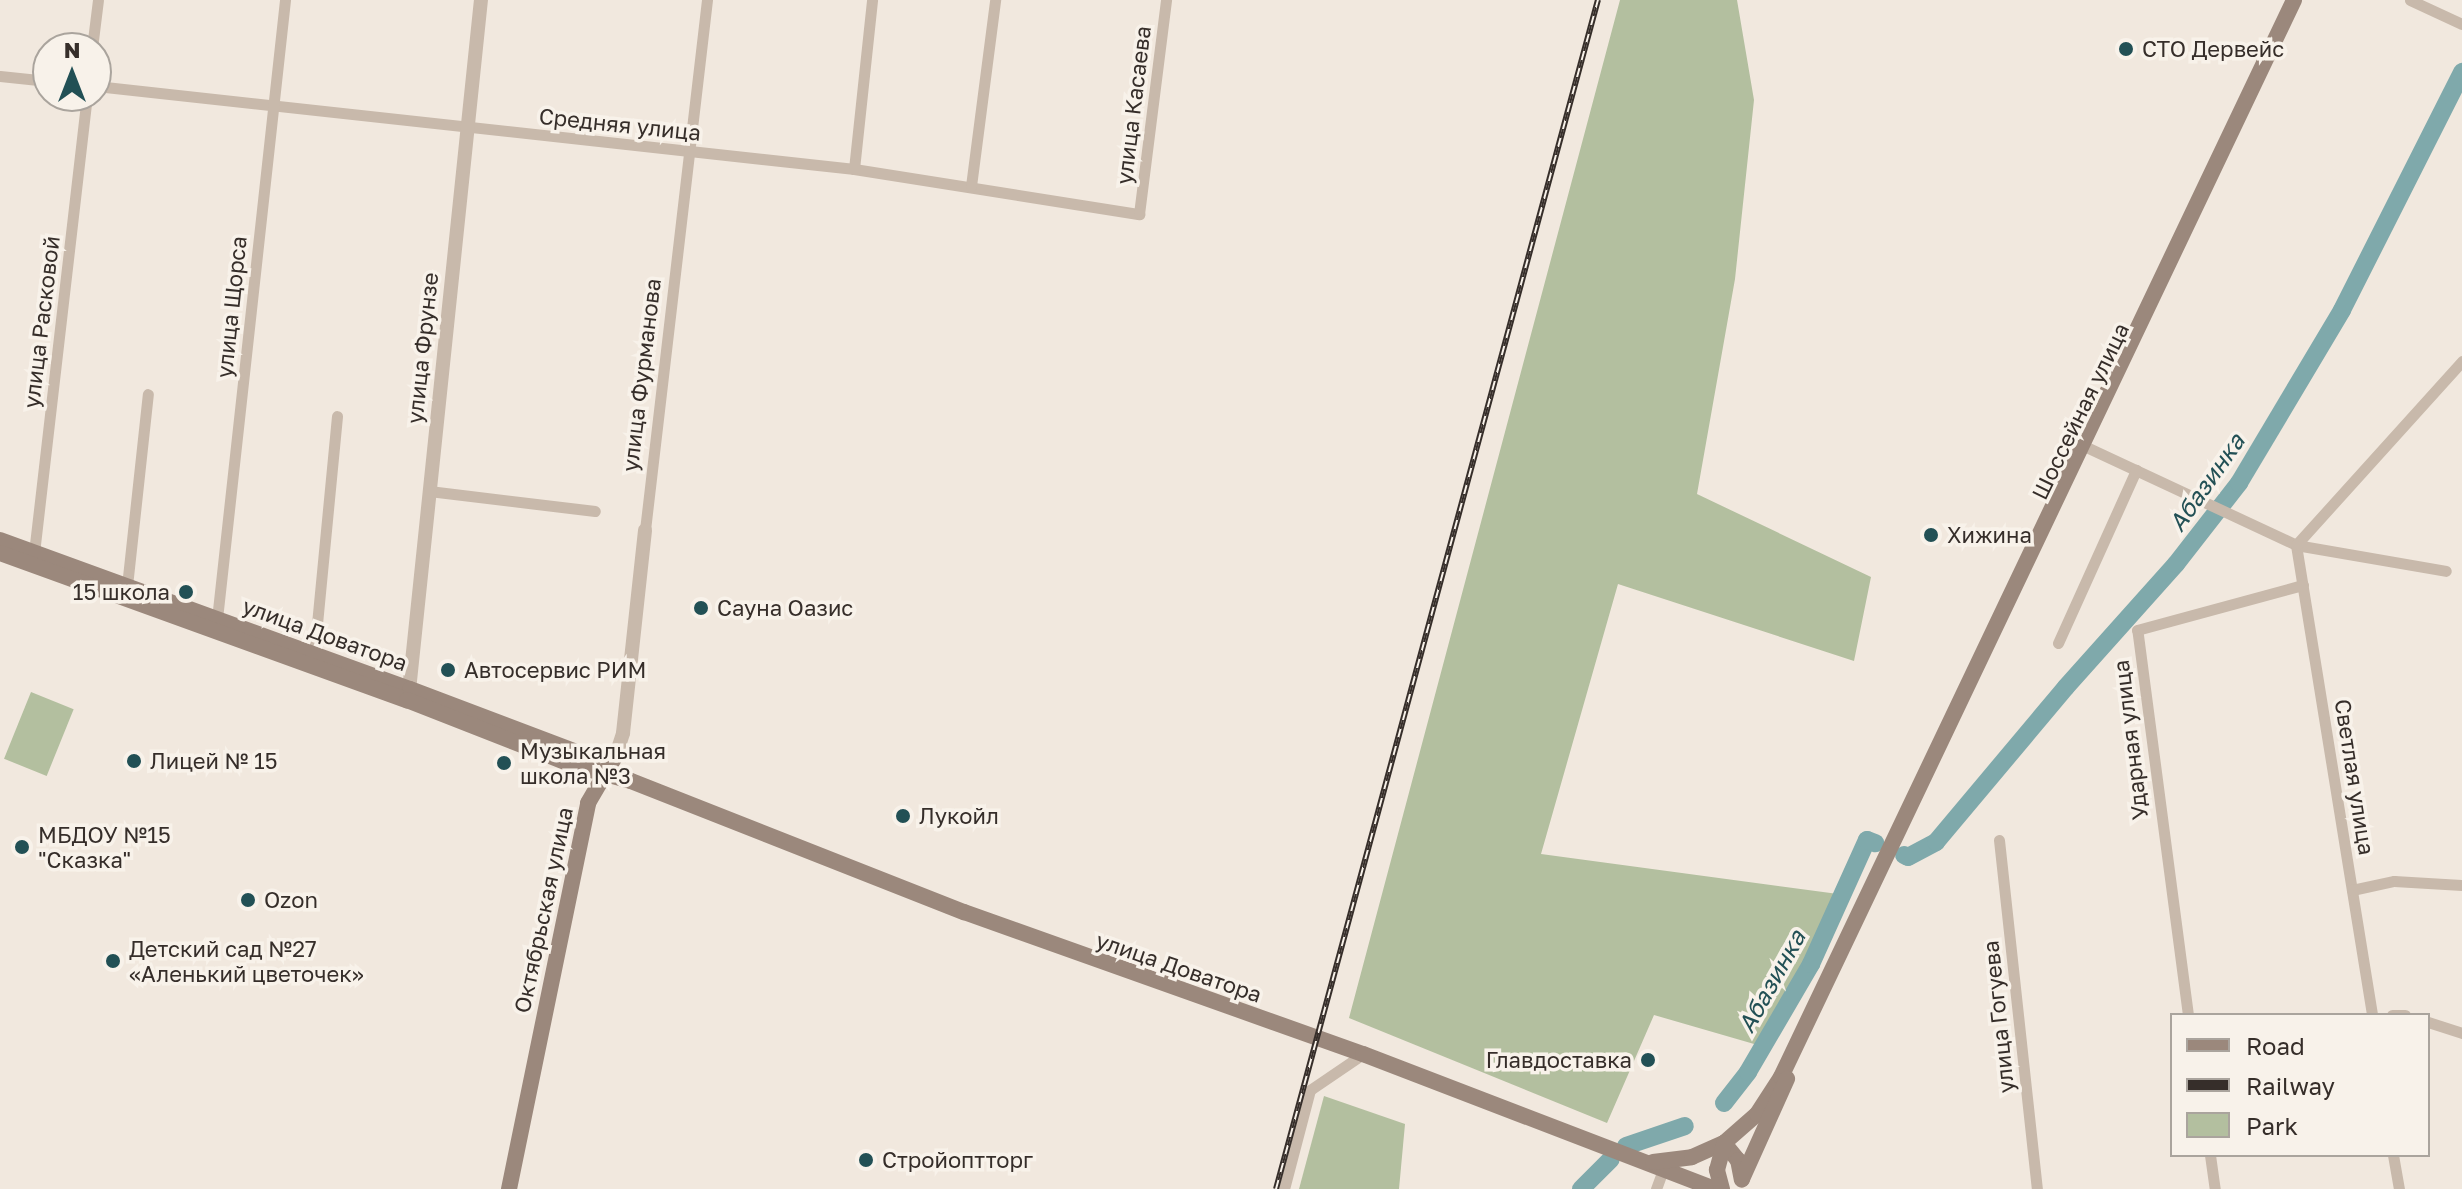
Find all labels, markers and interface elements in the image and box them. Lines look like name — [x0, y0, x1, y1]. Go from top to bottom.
street label: улица Касаева — [1110, 24, 1156, 186]
north arrow — [32, 32, 112, 112]
text: N — [64, 36, 80, 63]
place label: СТО Дервейс — [2142, 36, 2284, 62]
marker: СТО Дервейс — [2117, 40, 2135, 58]
street label: Средняя улица — [538, 102, 702, 146]
street label: улица Расковой — [17, 234, 65, 410]
street label: улица Щорса — [210, 235, 252, 379]
street label: улица Фрунзе — [401, 271, 443, 425]
street label: улица Фурманова — [616, 277, 666, 473]
street label: Шоссейная улица — [2026, 318, 2134, 504]
water label: Абазинка — [2162, 428, 2250, 536]
place label: Хижина — [1947, 522, 2032, 548]
marker: Хижина — [1922, 526, 1940, 544]
place label: 15 школа — [73, 579, 170, 605]
marker: 15 школа — [177, 583, 195, 601]
street label: улица Доватора — [239, 592, 411, 676]
place label: Сауна Оазис — [717, 595, 853, 621]
marker: Сауна Оазис — [692, 599, 710, 617]
place label: Автосервис РИМ — [464, 657, 646, 683]
street label: Ударная улица — [2107, 659, 2153, 821]
marker: Автосервис РИМ — [439, 661, 457, 679]
street label: Светлая улица — [2330, 697, 2380, 857]
place label: Музыкальная школа №3 — [520, 737, 666, 788]
place label: Лицей № 15 — [150, 748, 277, 774]
marker: Лицей № 15 — [125, 752, 143, 770]
marker: Музыкальная школа №3 — [495, 754, 513, 772]
place label: Лукойл — [919, 803, 999, 829]
street label: Октябрьская улица — [508, 805, 578, 1015]
marker: Лукойл — [894, 807, 912, 825]
place label: МБДОУ №15 "Сказка" — [38, 821, 171, 872]
marker: МБДОУ №15 "Сказка" — [13, 838, 31, 856]
place label: Ozon — [264, 887, 318, 913]
marker: Ozon — [239, 891, 257, 909]
water label: Абазинка — [1731, 925, 1811, 1037]
street label: улица Доватора — [1093, 926, 1265, 1008]
place label: Детский сад №27 «Аленький цветочек» — [129, 935, 364, 986]
street label: улица Гогуева — [1977, 939, 2019, 1095]
marker: Детский сад №27 «Аленький цветочек» — [104, 952, 122, 970]
legend — [2170, 1013, 2430, 1157]
text: Road — [2246, 1031, 2305, 1060]
place label: Главдоставка — [1486, 1047, 1632, 1073]
marker: Главдоставка — [1639, 1051, 1657, 1069]
text: Railway — [2246, 1071, 2335, 1100]
text: Park — [2246, 1111, 2298, 1140]
place label: Стройоптторг — [882, 1147, 1033, 1173]
marker: Стройоптторг — [857, 1151, 875, 1169]

